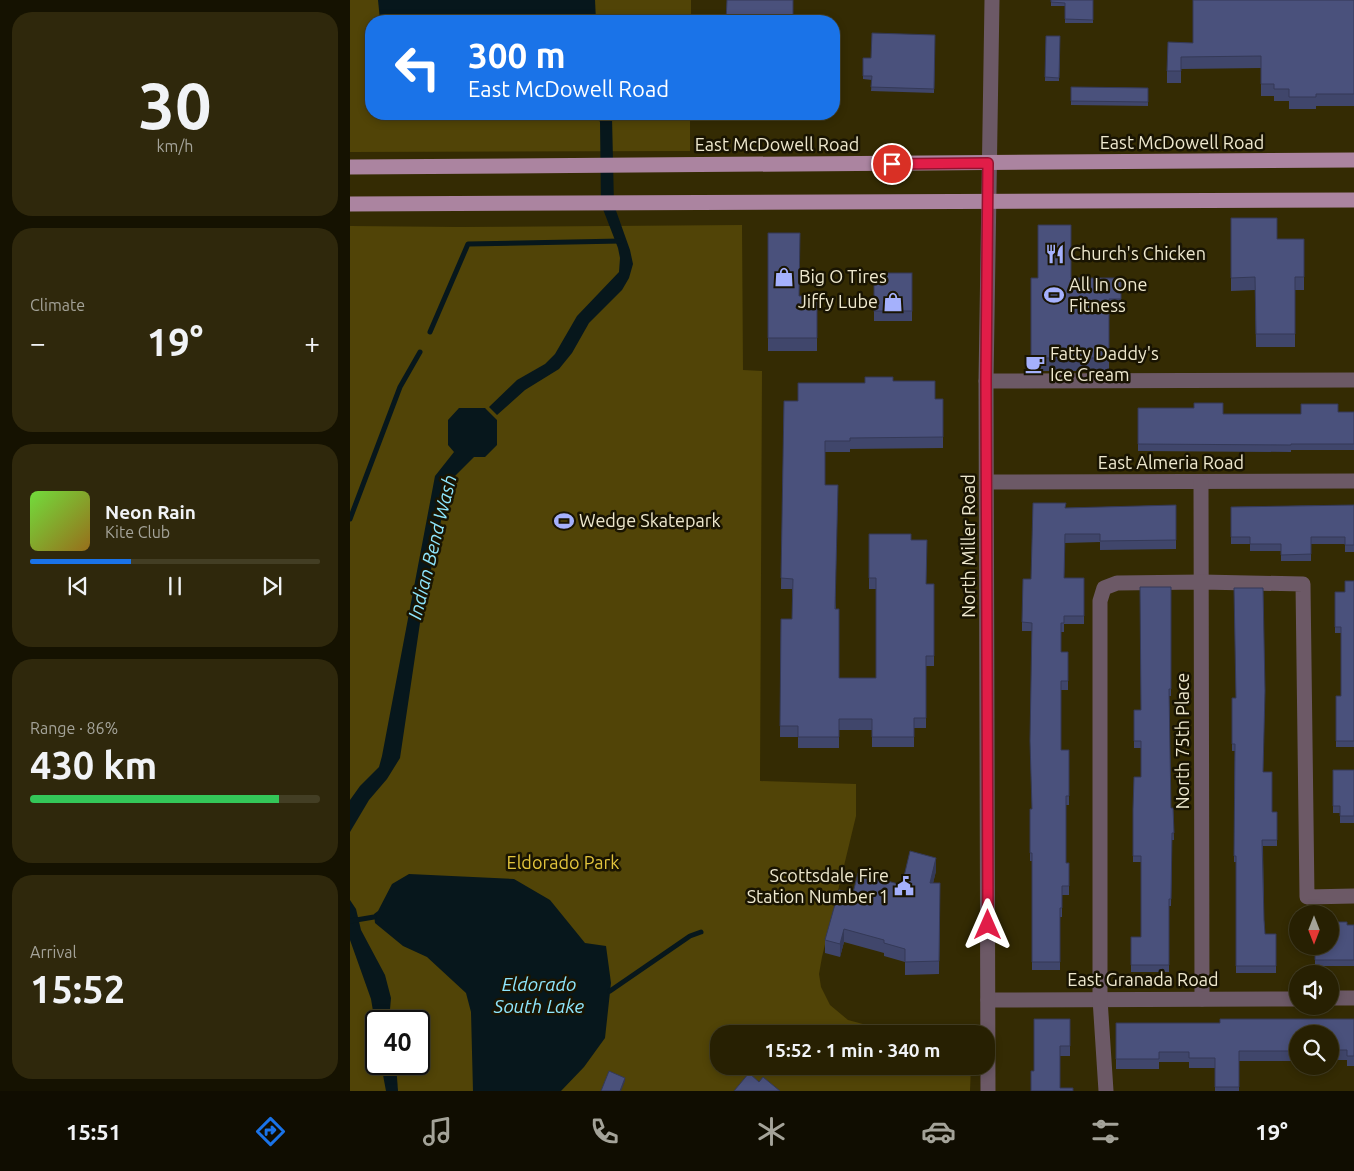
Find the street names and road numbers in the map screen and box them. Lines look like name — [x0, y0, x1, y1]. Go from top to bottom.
street label: East McDowell Road — [1100, 132, 1264, 152]
street label: East McDowell Road — [695, 134, 859, 154]
street label: East Almeria Road — [1098, 452, 1244, 472]
street label: North Miller Road — [958, 474, 978, 618]
street label: North 75th Place — [1172, 673, 1192, 809]
street label: East Granada Road — [1067, 969, 1219, 989]

